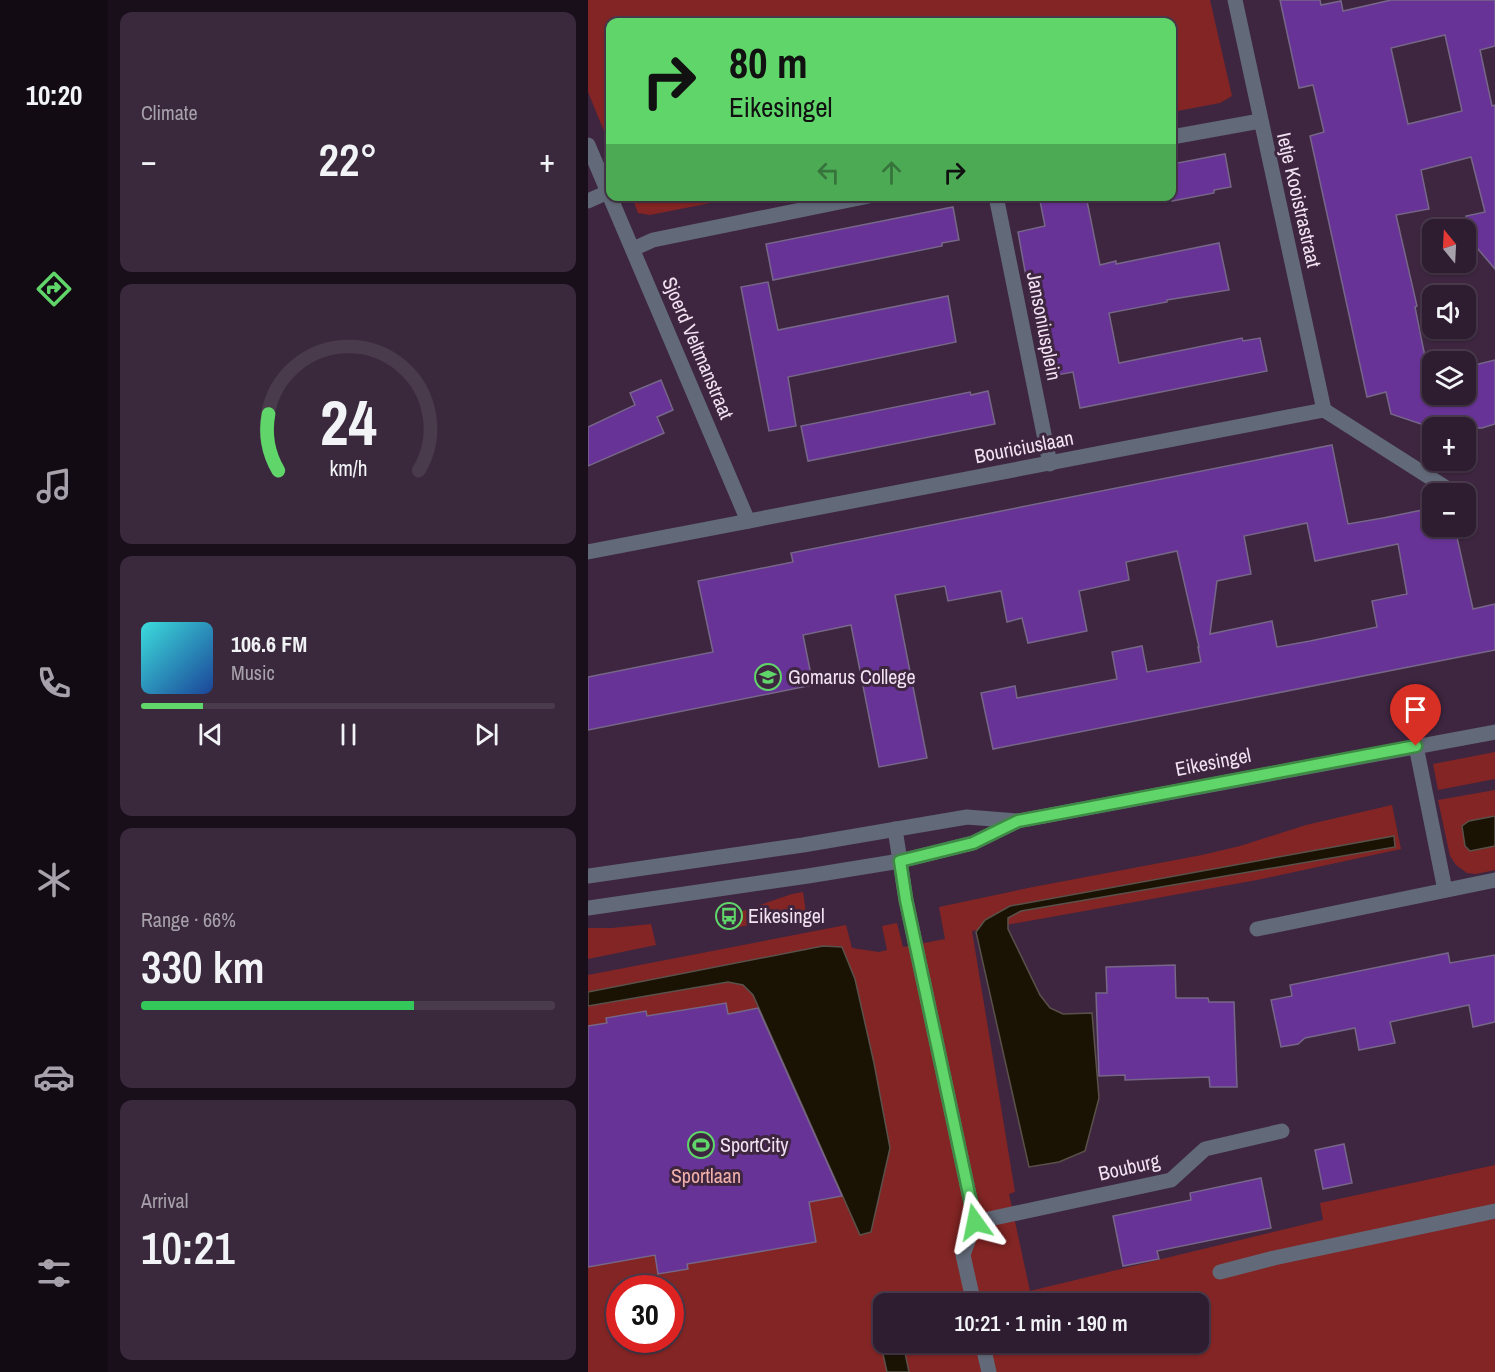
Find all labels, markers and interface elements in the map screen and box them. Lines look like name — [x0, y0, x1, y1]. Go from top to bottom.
text: 80 m — [729, 35, 808, 91]
icon: right — [630, 42, 708, 120]
text: 10:20 — [26, 77, 82, 113]
text: Eikesingel — [729, 89, 832, 125]
text: Climate — [141, 99, 198, 126]
text: 22° — [318, 129, 378, 190]
street label: Ietje Kooistrastraat — [1271, 130, 1328, 270]
text: − — [141, 138, 157, 182]
text: + — [539, 138, 555, 182]
icon: left — [812, 156, 845, 189]
icon: ahead — [875, 156, 908, 189]
icon: right — [938, 156, 971, 189]
north arrow — [1422, 219, 1476, 273]
map controls — [1422, 219, 1476, 537]
icon: directions — [33, 268, 75, 310]
street label: Jansoniusplein — [1021, 269, 1068, 383]
street label: Sjoerd Veltmanstraat — [656, 272, 741, 424]
button: sound — [1422, 285, 1476, 339]
button: layers — [1422, 351, 1476, 405]
text: 24 — [320, 380, 376, 464]
button: + — [1422, 417, 1476, 471]
street label: Bouriciuslaan — [972, 424, 1076, 469]
text: km/h — [329, 454, 367, 483]
icon: music — [33, 465, 75, 507]
button: − — [1422, 483, 1476, 537]
text: 106.6 FM — [231, 629, 307, 659]
text: Music — [231, 659, 275, 686]
icon: phone — [33, 662, 75, 704]
school or university icon: Gomarus College — [753, 662, 783, 692]
place label: Gomarus College — [788, 663, 916, 690]
pin — [1390, 684, 1441, 746]
icon: arrive — [1399, 693, 1432, 726]
icon: previous — [194, 718, 227, 751]
icon: pause — [332, 718, 365, 751]
icon: next — [470, 718, 503, 751]
street label: Eikesingel — [1173, 741, 1253, 782]
icon: climate — [33, 859, 75, 901]
bus stop icon: Eikesingel — [714, 901, 744, 931]
place label: Eikesingel — [748, 902, 825, 929]
text: Range · 66% — [141, 906, 236, 933]
text: 330 km — [141, 936, 265, 997]
icon: car — [33, 1056, 75, 1098]
sports icon: SportCity — [686, 1130, 716, 1160]
place label: SportCity — [720, 1131, 789, 1158]
street label: Bouburg — [1096, 1146, 1162, 1187]
park label: Sportlaan — [671, 1162, 741, 1189]
text: Arrival — [141, 1187, 188, 1214]
position arrow — [943, 1190, 1007, 1254]
text: 10:21 — [141, 1217, 235, 1278]
icon: filters — [33, 1252, 75, 1294]
speed limit sign: 30 — [606, 1275, 684, 1353]
text: 10:21 · 1 min · 190 m — [954, 1308, 1128, 1338]

